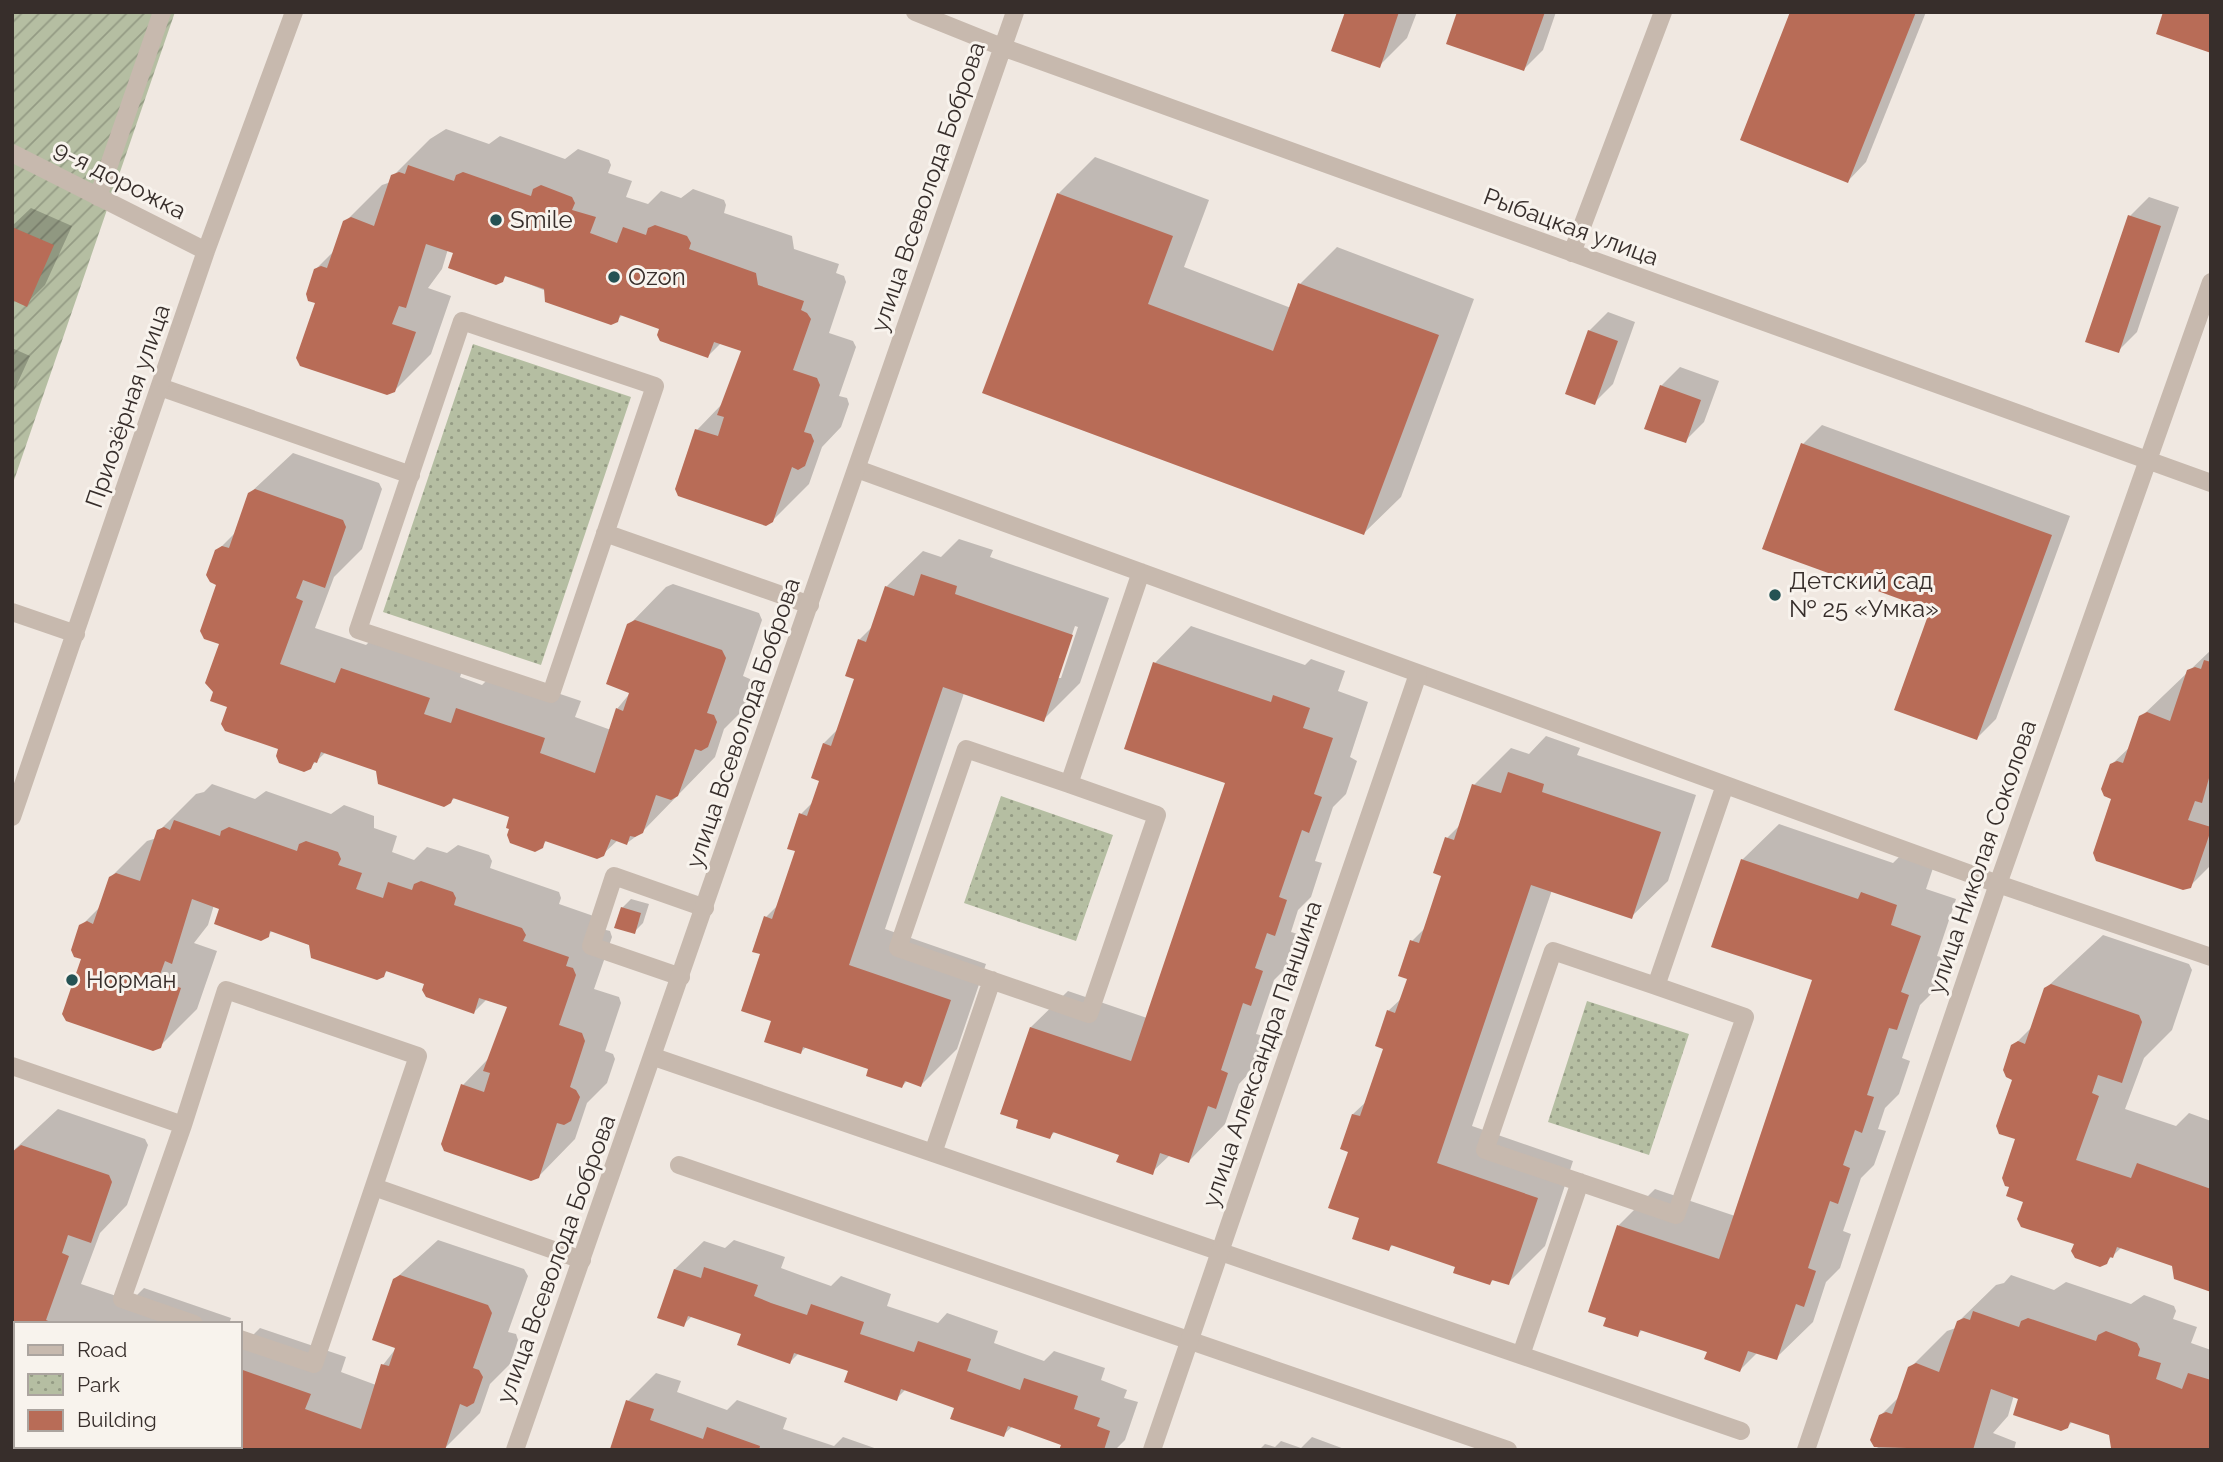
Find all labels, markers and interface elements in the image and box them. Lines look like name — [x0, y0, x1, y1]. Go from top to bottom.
street label: улица Всеволода Боброва — [864, 38, 991, 336]
street label: 9-я дорожка — [49, 134, 191, 225]
street label: Рыбацкая улица — [1480, 181, 1663, 272]
place label: Smile — [510, 205, 572, 234]
marker: Smile — [488, 212, 504, 228]
place label: Ozon — [628, 262, 686, 291]
marker: Ozon — [606, 269, 622, 285]
street label: Приозёрная улица — [79, 300, 176, 511]
place label: Детский сад № 25 «Умка» — [1789, 566, 1939, 623]
street label: улица Всеволода Боброва — [679, 574, 806, 872]
marker: Детский сад № 25 «Умка» — [1767, 587, 1783, 603]
street label: улица Николая Соколова — [1921, 716, 2042, 998]
street label: улица Александра Паншина — [1195, 897, 1328, 1211]
place label: Норман — [86, 965, 177, 994]
marker: Норман — [64, 972, 80, 988]
street label: улица Всеволода Боброва — [490, 1111, 621, 1407]
legend — [14, 1322, 242, 1448]
text: Road — [77, 1337, 127, 1362]
text: Park — [77, 1372, 120, 1397]
text: Building — [77, 1407, 157, 1432]

